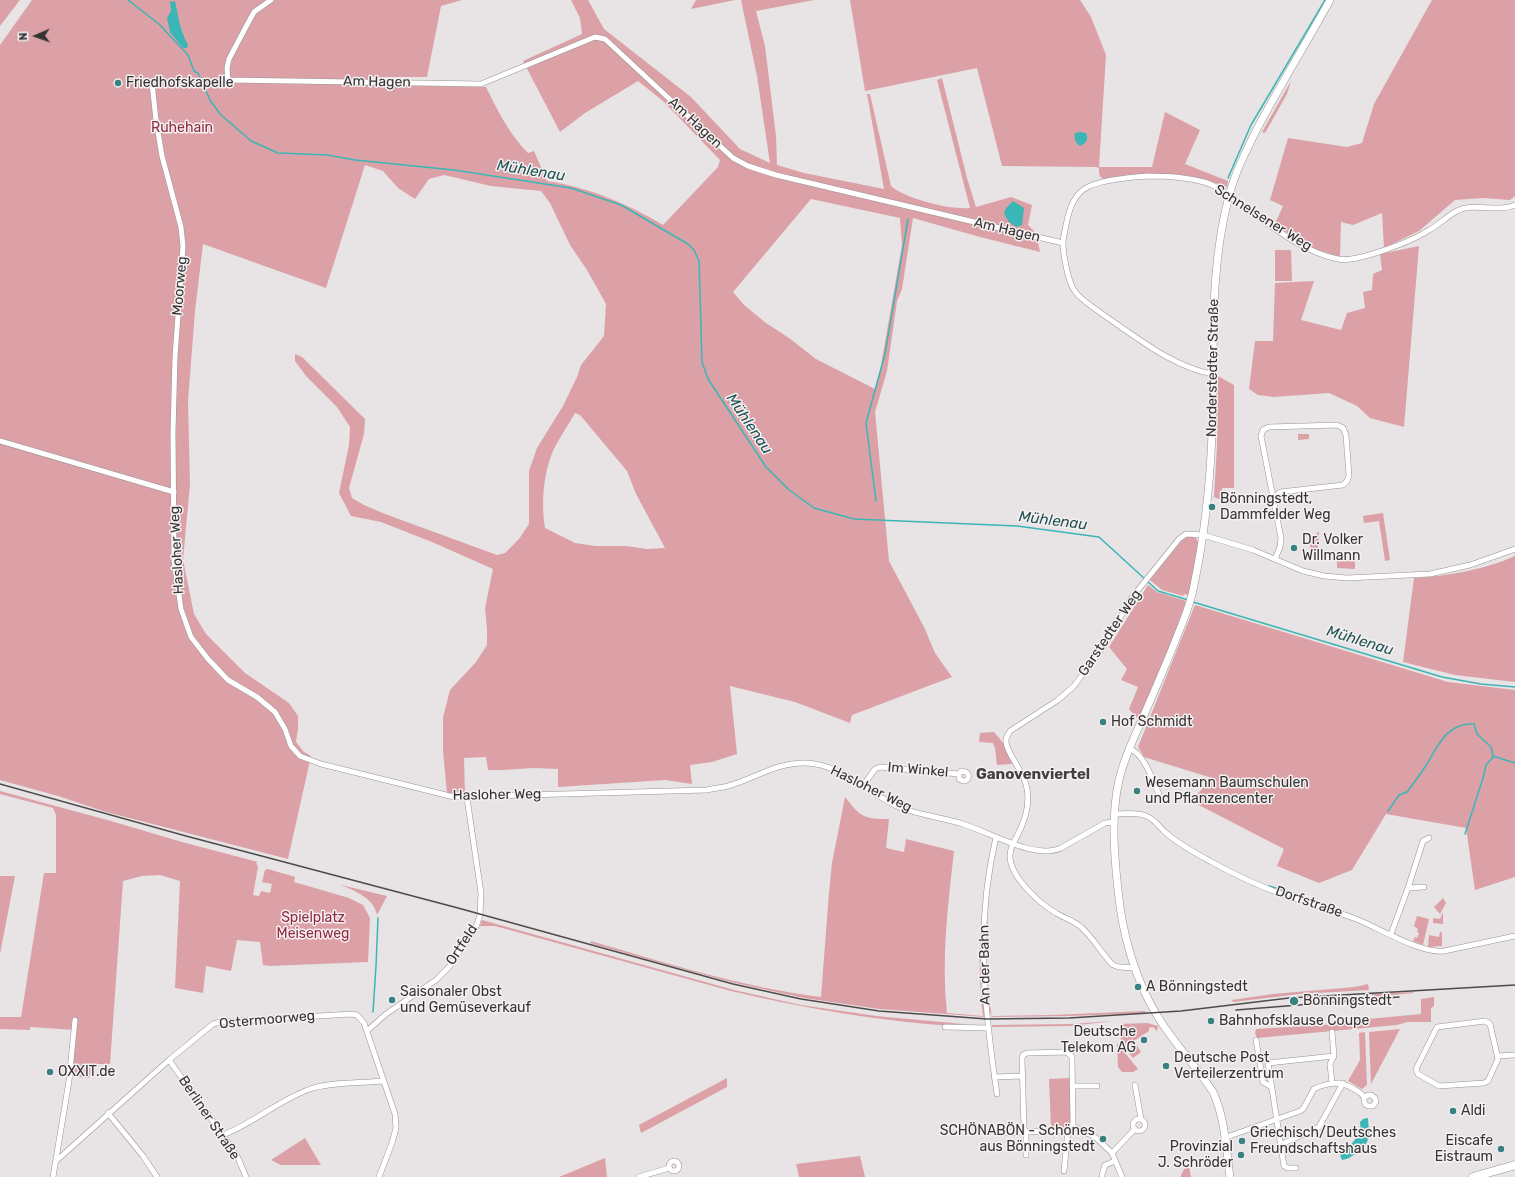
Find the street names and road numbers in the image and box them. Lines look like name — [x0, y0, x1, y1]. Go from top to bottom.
street label: Am Hagen — [343, 73, 411, 91]
street label: Am Hagen — [665, 94, 725, 152]
street label: Schnelsener Weg — [1211, 181, 1315, 255]
street label: Am Hagen — [972, 214, 1042, 246]
street label: Moorweg — [169, 256, 191, 316]
street label: Norderstedter Straße — [1203, 299, 1223, 437]
street label: Hasloher Weg — [166, 505, 188, 595]
street label: Garstedter Weg — [1075, 587, 1145, 679]
street label: Im Winkel — [887, 759, 949, 781]
street label: Hasloher Weg — [828, 762, 914, 816]
street label: Hasloher Weg — [453, 786, 541, 804]
street label: Dorfstraße — [1273, 883, 1345, 921]
street label: Ortfeld — [443, 922, 481, 968]
street label: An der Bahn — [976, 925, 994, 1005]
street label: Ostermoorweg — [218, 1007, 316, 1033]
street label: Berliner Straße — [175, 1073, 243, 1163]

